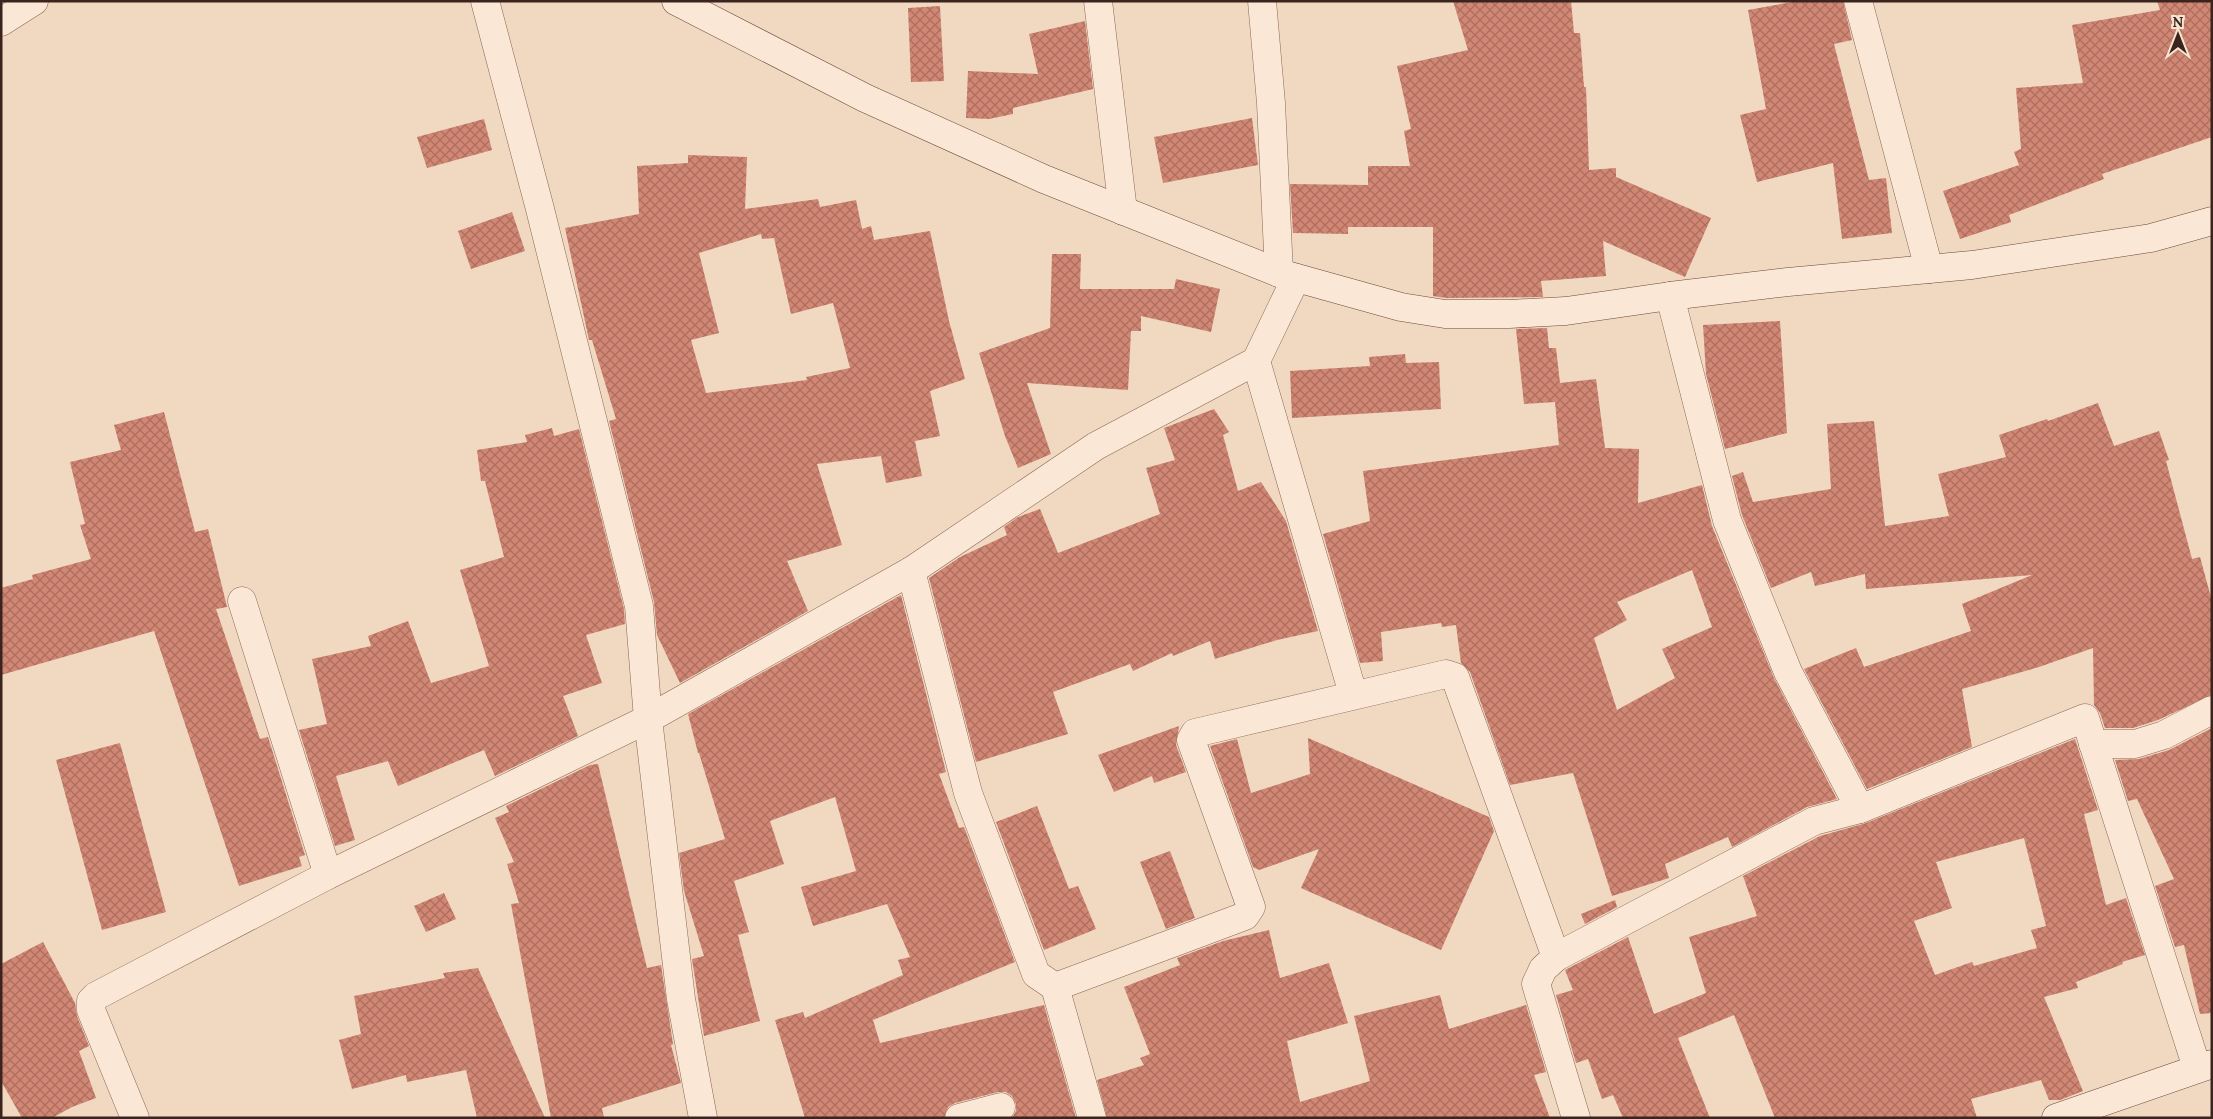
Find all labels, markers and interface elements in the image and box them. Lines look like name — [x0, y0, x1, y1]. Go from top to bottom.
north arrow — [2153, 10, 2203, 60]
text: N — [2173, 13, 2184, 31]

